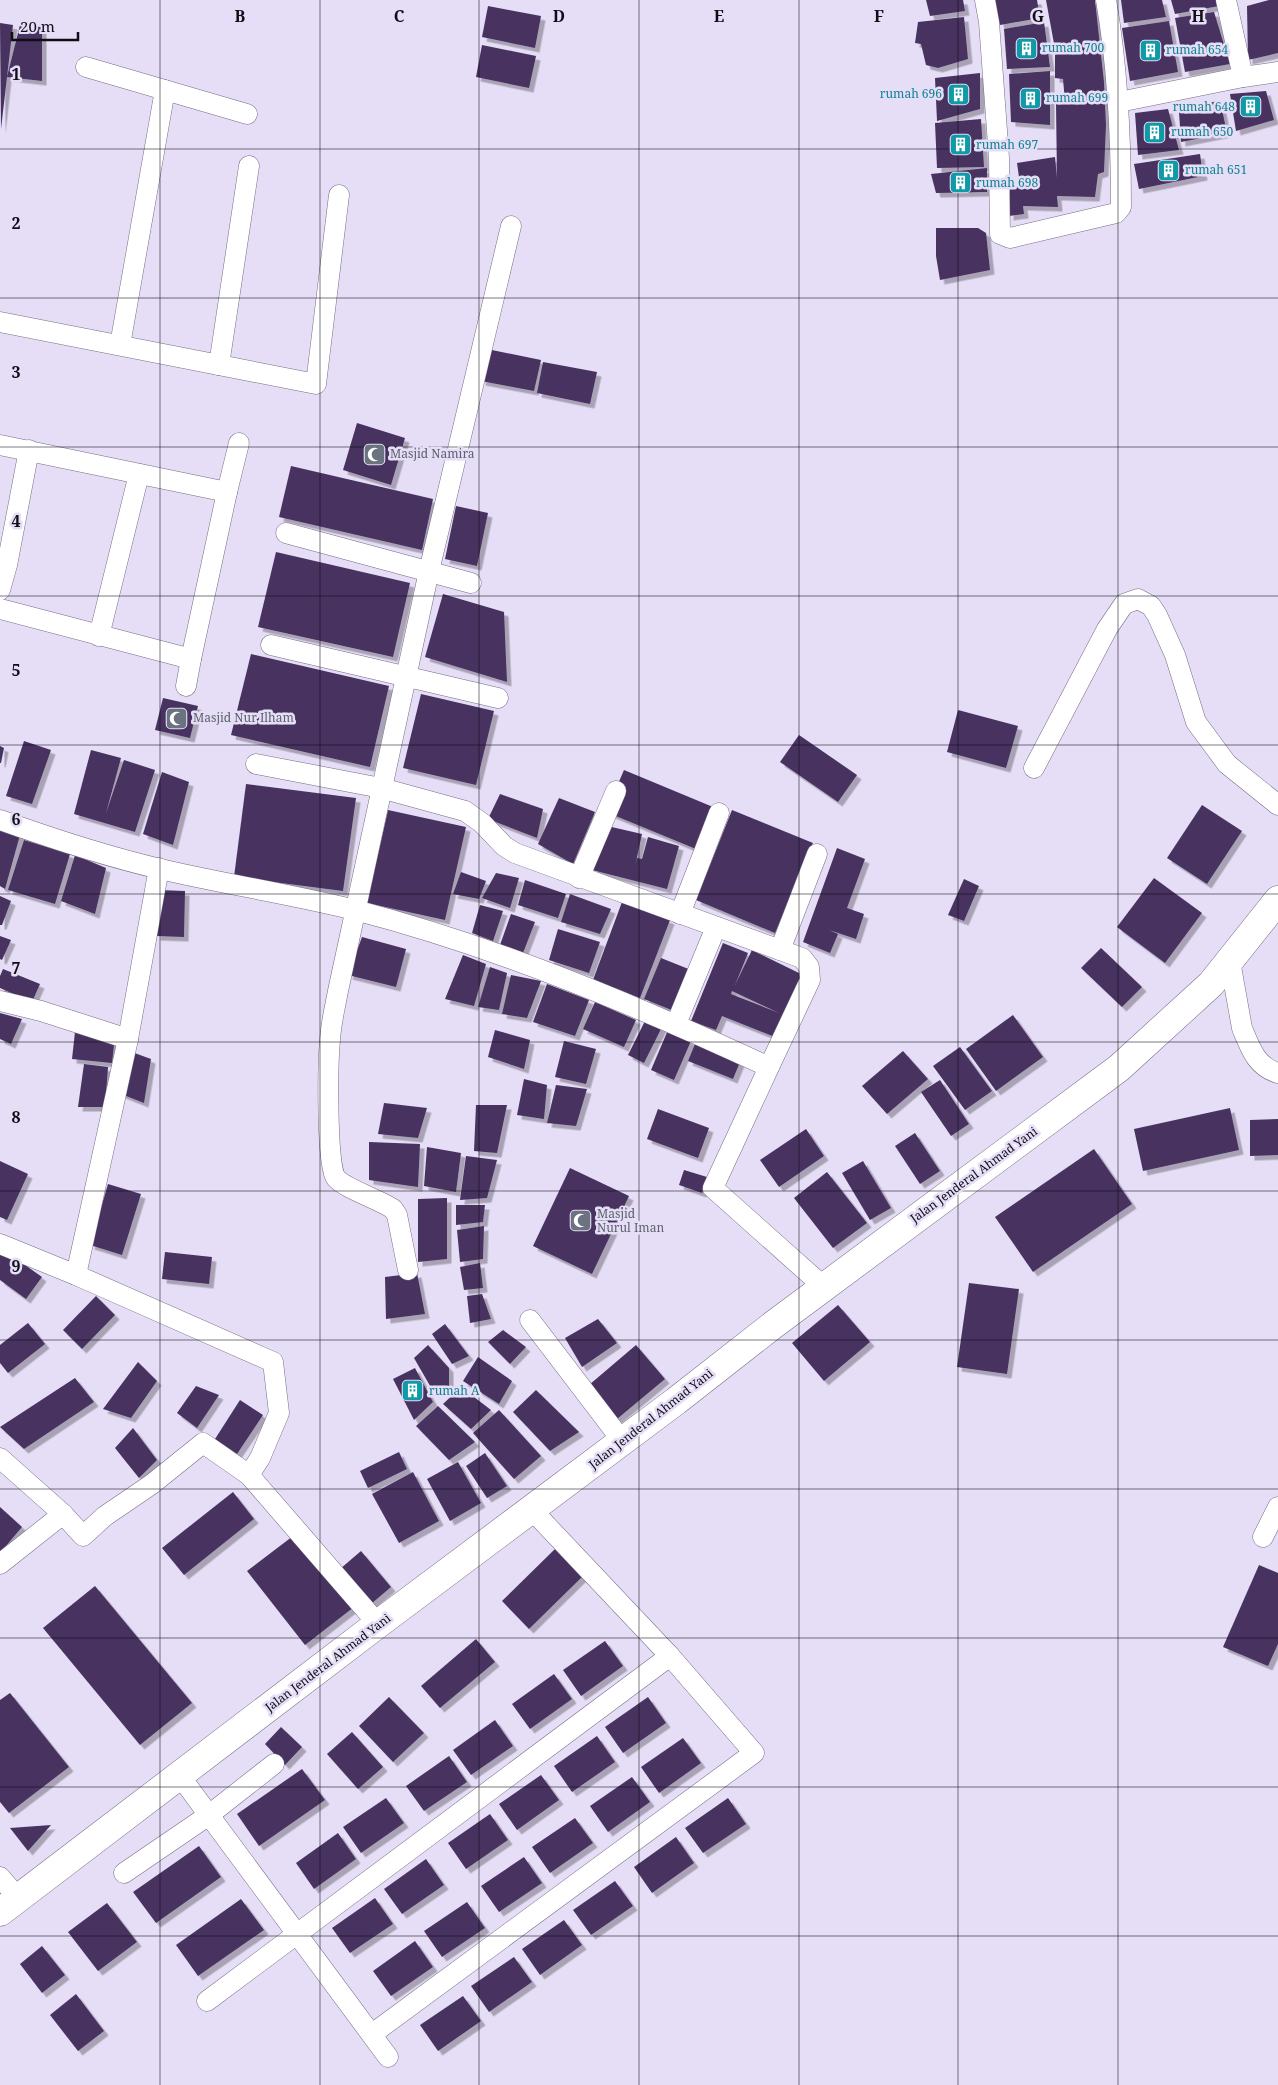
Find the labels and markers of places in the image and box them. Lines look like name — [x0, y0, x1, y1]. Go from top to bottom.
building icon: rumah 700 — [1014, 36, 1038, 60]
building icon: rumah 654 — [1138, 38, 1162, 62]
place label: rumah 700 — [1042, 39, 1105, 56]
place label: rumah 654 — [1166, 41, 1229, 58]
building icon: rumah 696 — [946, 82, 970, 106]
place label: rumah 696 — [880, 85, 942, 102]
building icon: rumah 699 — [1018, 86, 1042, 110]
place label: rumah 699 — [1046, 89, 1108, 106]
building icon: rumah 648 — [1239, 95, 1263, 119]
place label: rumah 648 — [1173, 98, 1235, 115]
building icon: rumah 650 — [1143, 120, 1167, 144]
place label: rumah 650 — [1171, 123, 1234, 140]
building icon: rumah 697 — [948, 133, 972, 157]
place label: rumah 697 — [976, 136, 1039, 153]
building icon: rumah 651 — [1157, 158, 1181, 182]
place label: rumah 651 — [1185, 161, 1247, 178]
building icon: rumah 698 — [948, 171, 972, 195]
place label: rumah 698 — [976, 174, 1039, 191]
mosque icon: Masjid Namira — [362, 442, 386, 466]
place label: Masjid Namira — [390, 445, 475, 462]
mosque icon: Masjid Nur Ilham — [165, 706, 189, 730]
place label: Masjid Nur Ilham — [193, 709, 294, 726]
place label: Masjid Nurul Iman — [597, 1205, 664, 1236]
mosque icon: Masjid Nurul Iman — [569, 1209, 593, 1233]
building icon: rumah A — [401, 1379, 425, 1403]
place label: rumah A — [429, 1382, 480, 1399]

